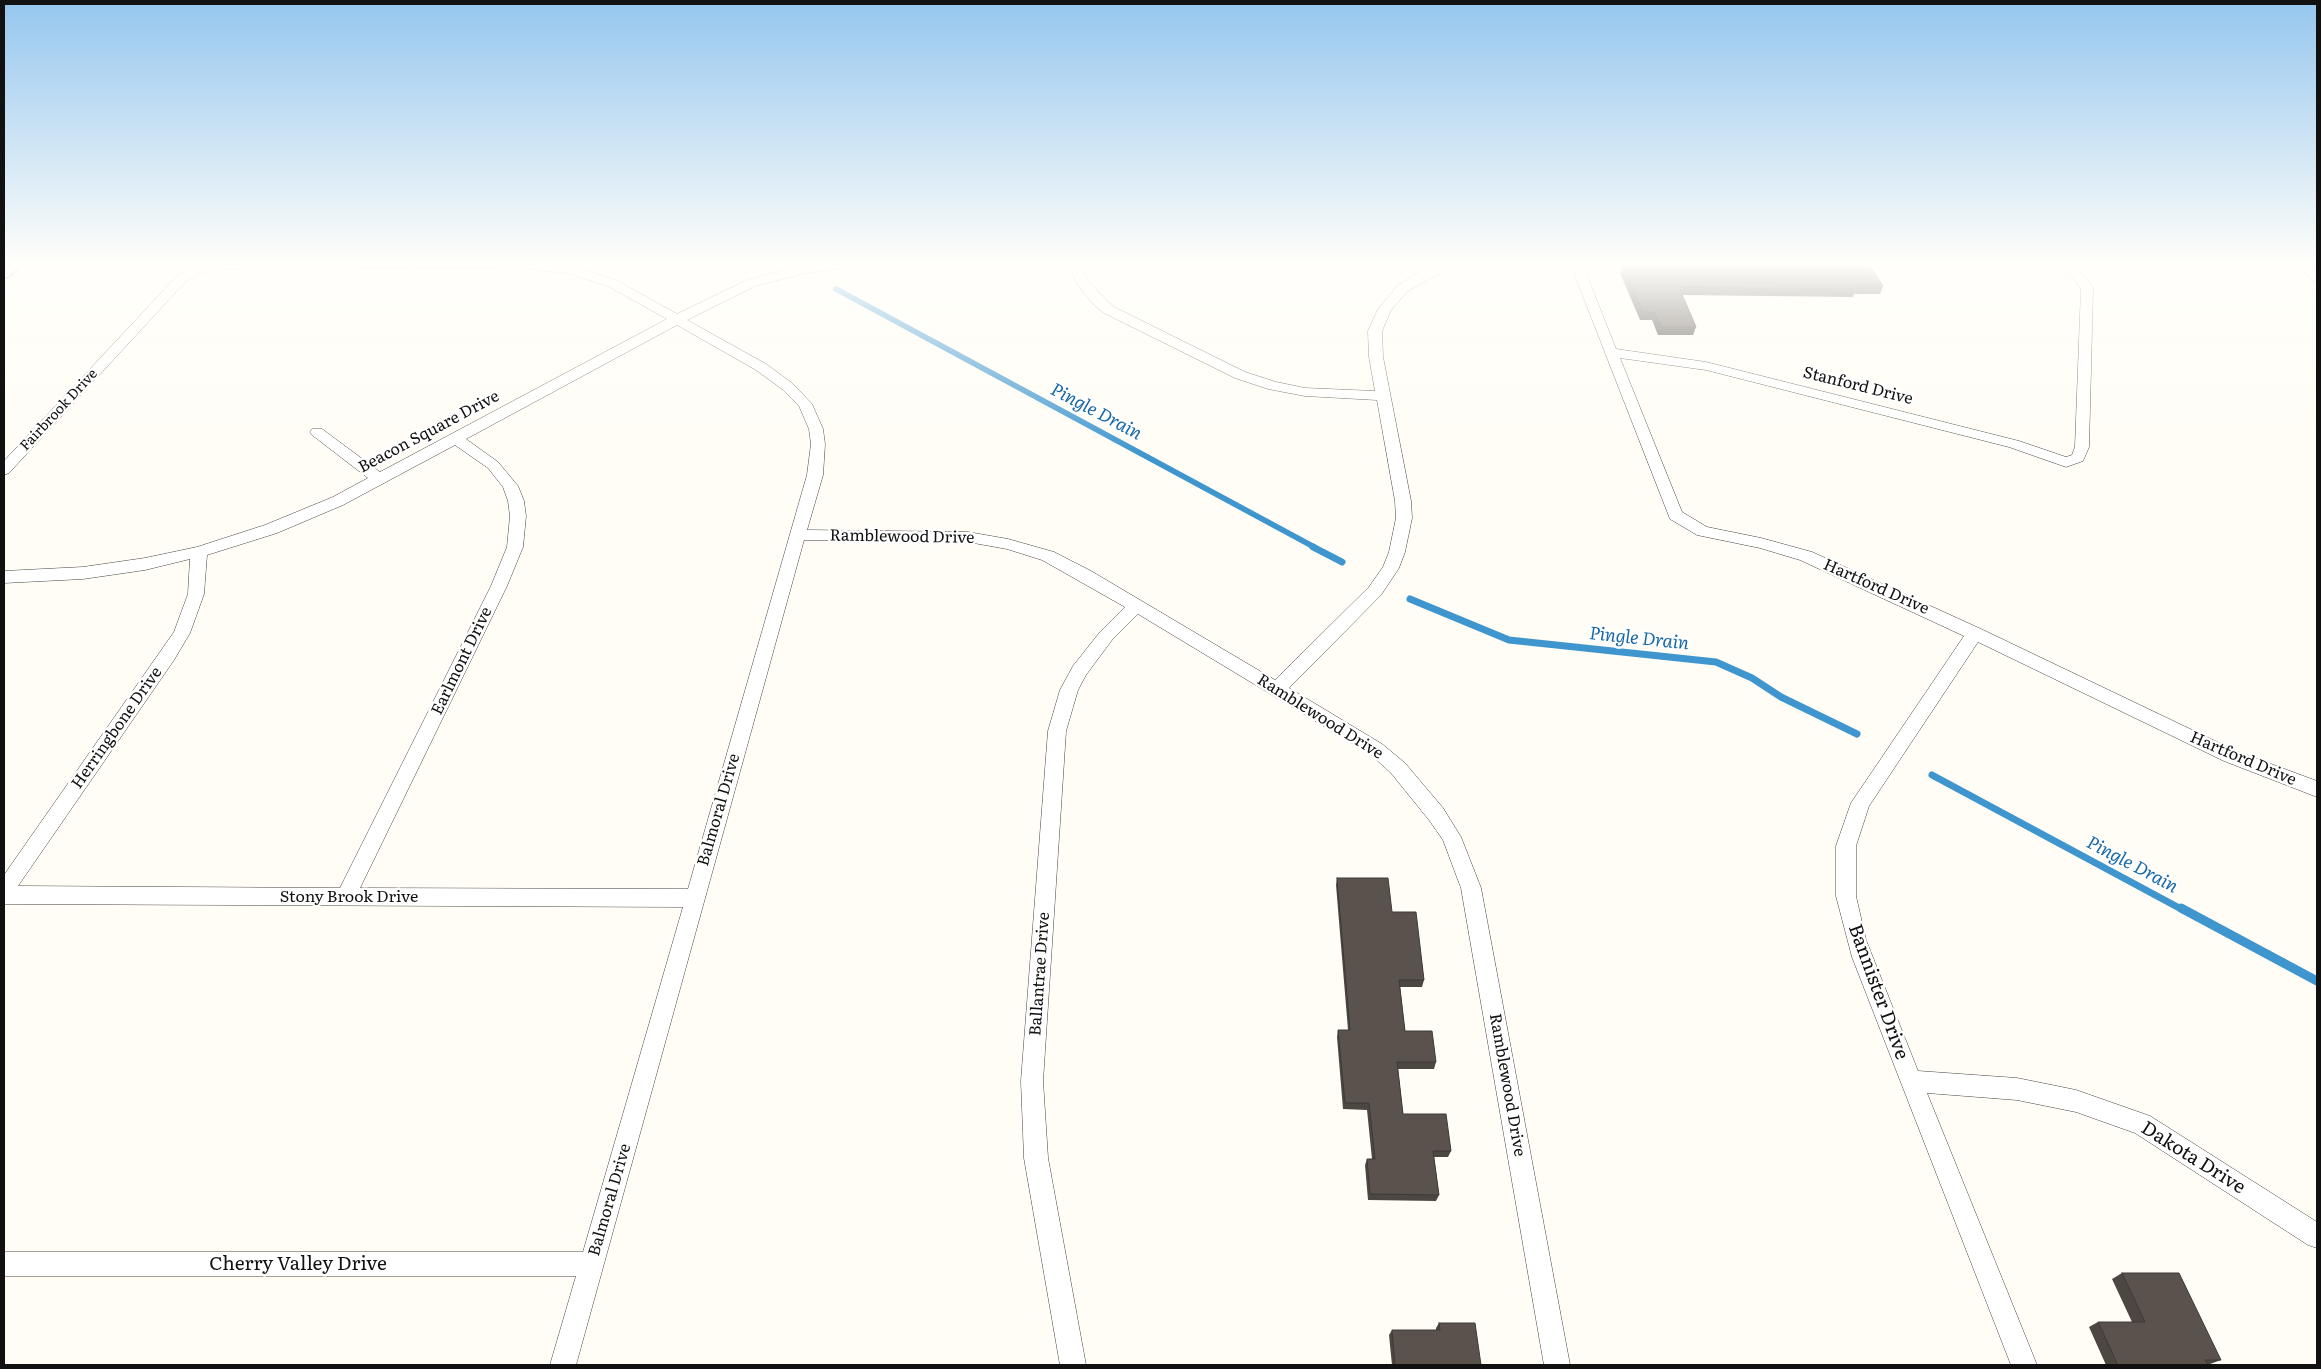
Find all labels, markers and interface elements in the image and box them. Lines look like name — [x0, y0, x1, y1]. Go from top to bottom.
street label: Stanford Drive — [1801, 363, 1915, 409]
street label: Fairbrook Drive — [17, 366, 101, 454]
water label: Pingle Drain — [1047, 379, 1145, 445]
street label: Beacon Square Drive — [355, 387, 503, 477]
street label: Ramblewood Drive — [829, 526, 975, 548]
street label: Hartford Drive — [1820, 555, 1932, 619]
street label: Earlmont Drive — [428, 604, 496, 718]
water label: Pingle Drain — [1588, 623, 1690, 655]
street label: Herringbone Drive — [68, 663, 166, 793]
street label: Ramblewood Drive — [1253, 670, 1387, 764]
street label: Hartford Drive — [2187, 728, 2299, 790]
street label: Balmoral Drive — [694, 752, 744, 868]
water label: Pingle Drain — [2083, 832, 2181, 898]
street label: Stony Brook Drive — [280, 887, 418, 907]
street label: Ballantrae Drive — [1026, 911, 1054, 1037]
street label: Bannister Drive — [1843, 921, 1913, 1063]
street label: Ramblewood Drive — [1485, 1012, 1529, 1158]
street label: Dakota Drive — [2137, 1117, 2249, 1199]
street label: Balmoral Drive — [585, 1142, 635, 1258]
street label: Cherry Valley Drive — [209, 1253, 387, 1275]

